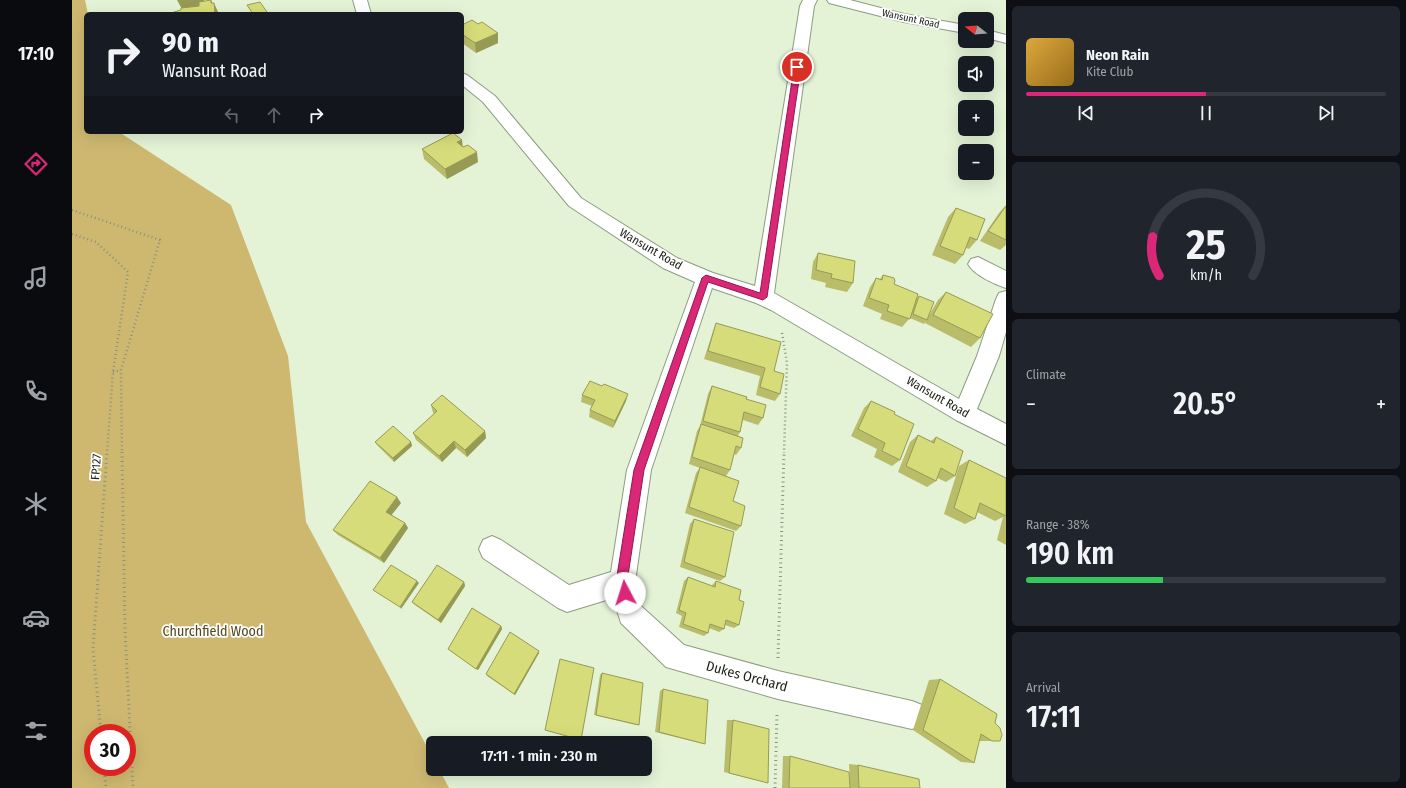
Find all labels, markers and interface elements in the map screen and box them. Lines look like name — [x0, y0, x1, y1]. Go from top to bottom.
street label: Wansunt Road — [881, 7, 941, 31]
north arrow — [958, 12, 994, 48]
map controls — [958, 12, 994, 180]
text: 90 m — [162, 26, 219, 59]
icon: right — [96, 28, 148, 80]
text: 17:10 — [18, 43, 54, 65]
text: Neon Rain — [1086, 46, 1149, 64]
pin — [780, 50, 814, 84]
icon: arrive — [786, 56, 808, 78]
button: sound — [958, 56, 994, 92]
text: Wansunt Road — [162, 60, 267, 82]
text: Kite Club — [1086, 64, 1133, 79]
button: + — [958, 100, 994, 136]
icon: previous — [1075, 102, 1097, 124]
icon: pause — [1195, 102, 1217, 124]
icon: next — [1315, 102, 1337, 124]
icon: left — [221, 104, 243, 126]
icon: ahead — [263, 104, 285, 126]
icon: right — [305, 104, 327, 126]
button: − — [958, 144, 994, 180]
icon: directions — [22, 150, 50, 178]
text: 25 — [1185, 219, 1226, 269]
street label: Wansunt Road — [617, 225, 685, 273]
icon: music — [22, 264, 50, 292]
text: km/h — [1190, 266, 1222, 283]
text: Climate — [1026, 367, 1066, 382]
street label: Wansunt Road — [904, 373, 972, 421]
icon: phone — [22, 377, 50, 405]
text: 20.5° — [1173, 386, 1239, 422]
text: − — [1026, 391, 1036, 418]
text: + — [1376, 391, 1386, 418]
street label: FP127 — [88, 453, 104, 481]
icon: climate — [22, 490, 50, 518]
text: Range · 38% — [1026, 517, 1089, 532]
text: 190 km — [1026, 536, 1114, 572]
position arrow — [604, 572, 646, 614]
icon: car — [22, 604, 50, 632]
park label: Churchfield Wood — [163, 623, 263, 640]
street label: Dukes Orchard — [704, 657, 789, 696]
text: Arrival — [1026, 680, 1060, 695]
text: 17:11 — [1026, 699, 1081, 735]
icon: filters — [22, 717, 50, 745]
speed limit sign: 30 — [84, 724, 136, 776]
text: 17:11 · 1 min · 230 m — [481, 747, 597, 765]

